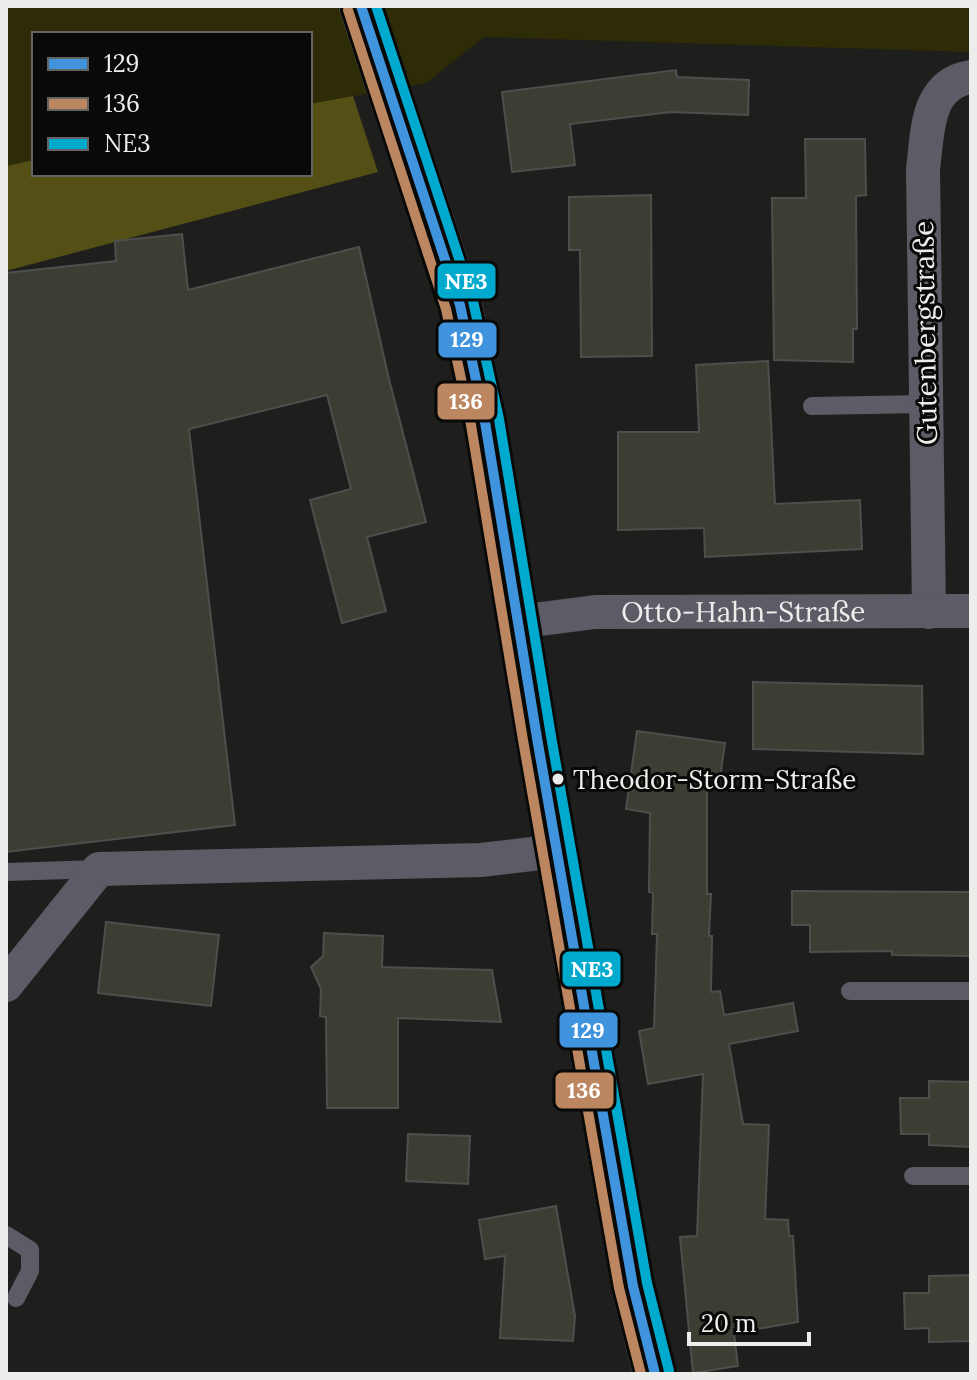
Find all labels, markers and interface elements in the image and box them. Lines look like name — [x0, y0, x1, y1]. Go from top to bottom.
legend — [32, 32, 312, 176]
text: 129 — [104, 48, 140, 79]
text: 136 — [104, 88, 140, 119]
text: NE3 — [104, 128, 151, 159]
street label: Gutenbergstraße — [905, 220, 945, 446]
line badge: NE3 — [436, 262, 497, 300]
text: NE3 — [444, 267, 488, 295]
line badge: 129 — [437, 321, 498, 359]
text: 129 — [450, 325, 484, 353]
line badge: 136 — [436, 382, 496, 421]
text: 136 — [449, 387, 483, 415]
street label: Otto-Hahn-Straße — [621, 593, 866, 630]
place label: Theodor-Storm-Straße — [573, 763, 856, 796]
marker: Theodor-Storm-Straße — [550, 771, 566, 787]
line badge: NE3 — [561, 950, 622, 988]
text: NE3 — [570, 955, 614, 983]
line badge: 129 — [558, 1011, 619, 1049]
text: 129 — [571, 1016, 605, 1044]
line badge: 136 — [554, 1071, 615, 1110]
text: 136 — [567, 1076, 601, 1104]
scale bar — [689, 1296, 809, 1346]
text: 20 m — [701, 1308, 757, 1339]

